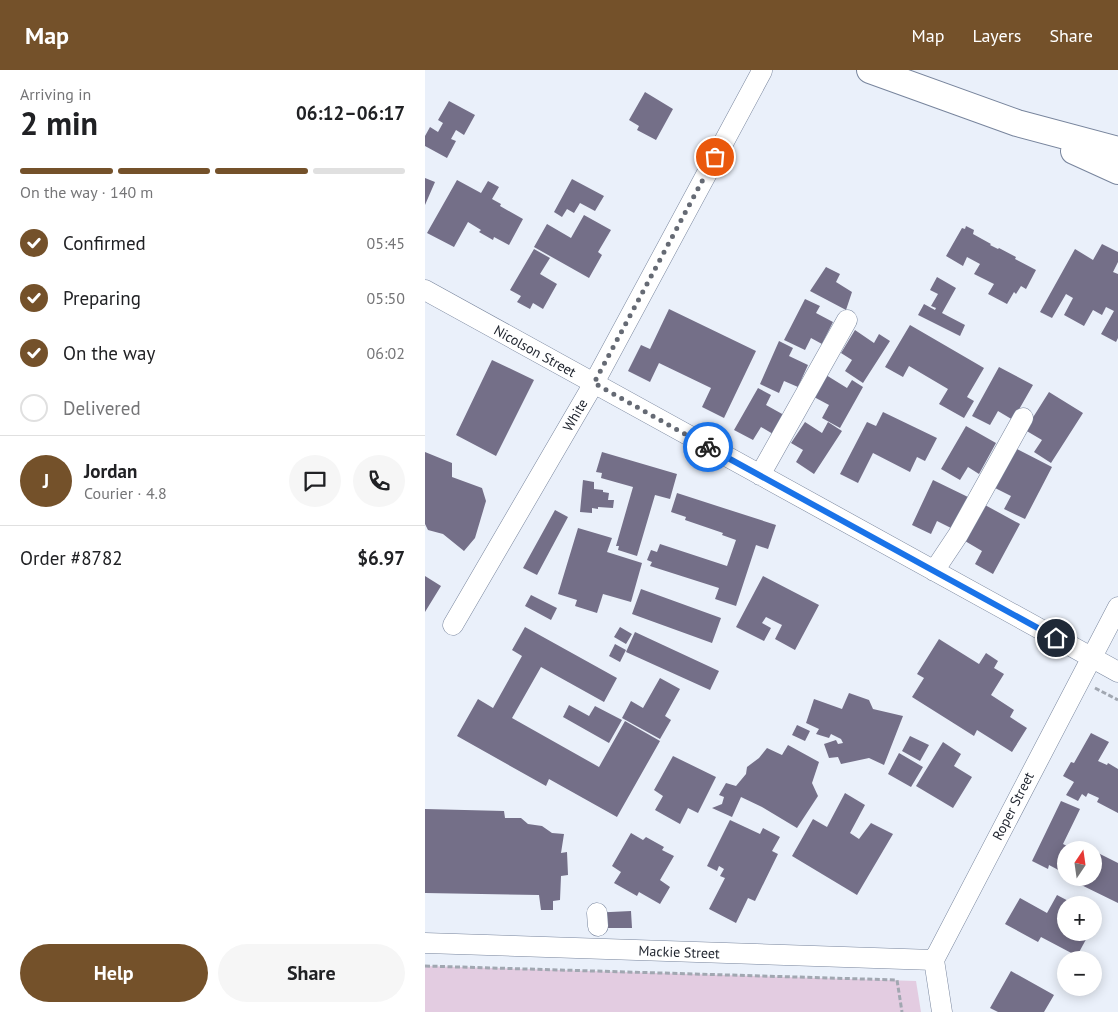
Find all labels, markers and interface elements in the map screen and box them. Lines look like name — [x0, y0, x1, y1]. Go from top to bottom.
text: Map — [25, 20, 69, 51]
text: Map — [912, 24, 944, 47]
text: Layers — [972, 24, 1021, 47]
text: Share — [1049, 24, 1093, 47]
text: Arriving in — [20, 84, 91, 104]
text: 06:12–06:17 — [296, 101, 405, 125]
text: 2 min — [20, 102, 98, 144]
pin — [694, 136, 736, 178]
icon: bag — [701, 143, 729, 171]
text: On the way · 140 m — [20, 182, 153, 202]
icon: check — [20, 229, 48, 257]
text: Confirmed — [63, 231, 146, 255]
text: 05:45 — [367, 233, 405, 253]
icon: check — [20, 284, 48, 312]
text: Preparing — [63, 286, 141, 310]
text: 05:50 — [367, 288, 405, 308]
street label: Nicolson Street — [491, 321, 580, 381]
icon: check — [20, 339, 48, 367]
text: On the way — [63, 341, 155, 365]
text: 06:02 — [367, 343, 405, 363]
street label: White — [559, 395, 591, 435]
text: Delivered — [63, 396, 141, 420]
courier — [683, 422, 733, 472]
icon: bike — [694, 433, 722, 461]
button: chat — [289, 455, 341, 507]
button: phone — [353, 455, 405, 507]
text: Jordan — [84, 459, 137, 483]
text: J — [43, 469, 49, 493]
text: Courier · 4.8 — [84, 483, 167, 503]
text: Order #8782 — [20, 546, 123, 570]
text: $6.97 — [357, 546, 405, 570]
pin — [1035, 617, 1077, 659]
icon: home — [1042, 624, 1070, 652]
street label: Roper Street — [988, 769, 1038, 843]
north arrow — [1057, 841, 1103, 886]
map controls — [1057, 841, 1102, 996]
button: + — [1057, 896, 1102, 941]
street label: Mackie Street — [638, 942, 720, 962]
button: Help — [20, 944, 208, 1002]
button: Share — [218, 944, 405, 1002]
button: − — [1057, 951, 1102, 996]

